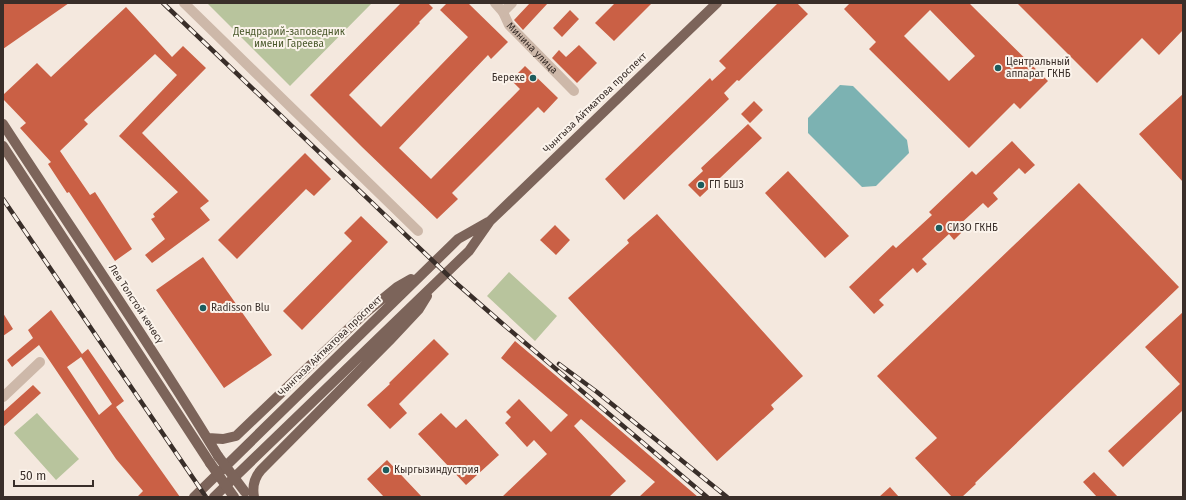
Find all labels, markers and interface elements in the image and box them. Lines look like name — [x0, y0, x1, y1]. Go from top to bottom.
street label: Минина улица — [504, 20, 560, 77]
park label: Дендрарий-заповедник имени Гареева — [232, 26, 346, 50]
street label: Чынгыза Айтматова проспект — [541, 50, 650, 156]
place label: Центральный аппарат ГКНБ — [1006, 56, 1071, 80]
marker: Центральный аппарат ГКНБ — [993, 63, 1003, 73]
place label: Береке — [492, 72, 525, 84]
marker: Береке — [528, 73, 538, 83]
place label: ГП БШЗ — [709, 179, 744, 191]
marker: ГП БШЗ — [696, 180, 706, 190]
place label: СИЗО ГКНБ — [947, 222, 998, 234]
marker: СИЗО ГКНБ — [934, 223, 944, 233]
street label: Лев Толстой көчөсү — [106, 262, 166, 346]
street label: Чынгыза Айтматова проспект — [276, 293, 385, 399]
place label: Radisson Blu — [211, 302, 270, 314]
marker: Radisson Blu — [198, 303, 208, 313]
scale bar — [14, 462, 93, 488]
place label: Кыргызиндустрия — [394, 464, 479, 476]
marker: Кыргызиндустрия — [381, 465, 391, 475]
text: 50 m — [20, 469, 46, 483]

